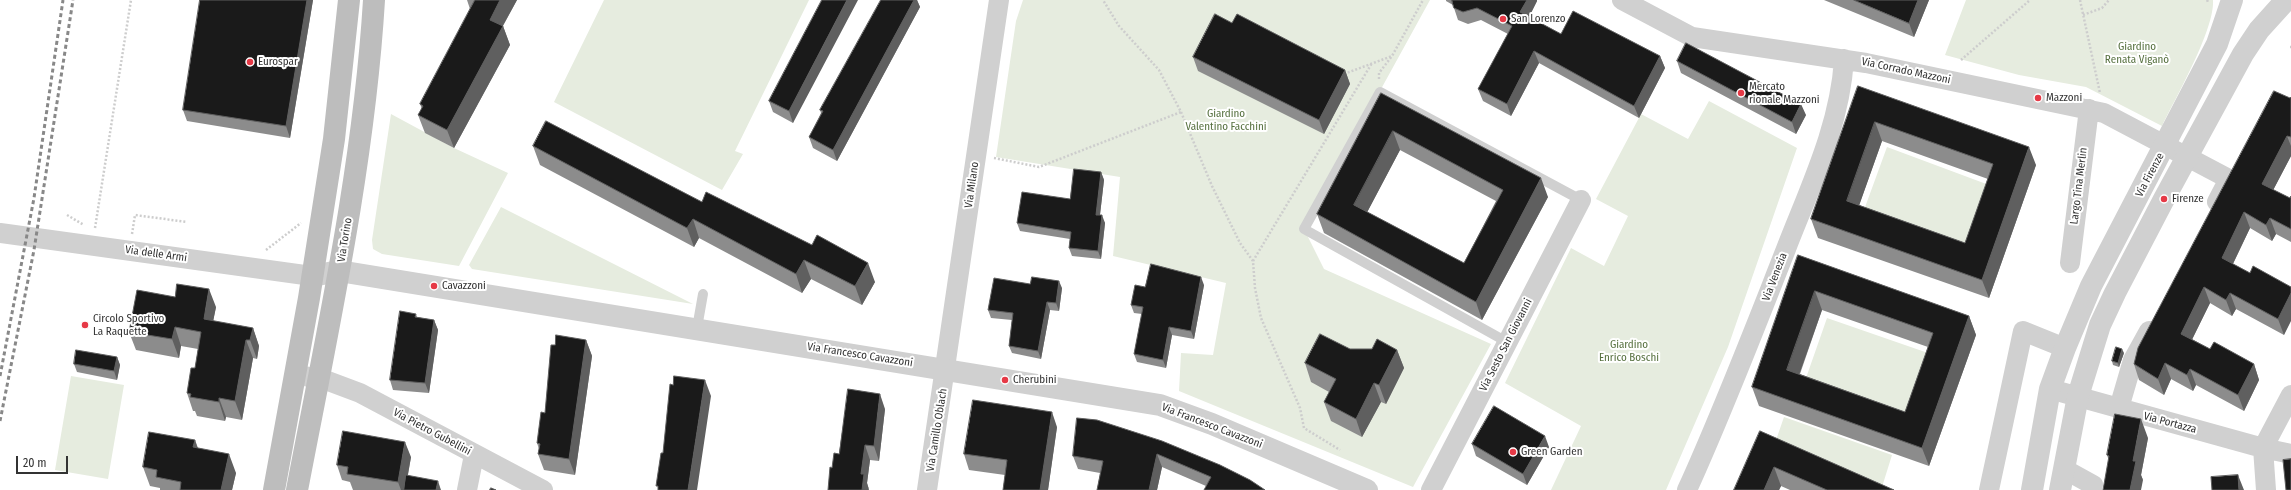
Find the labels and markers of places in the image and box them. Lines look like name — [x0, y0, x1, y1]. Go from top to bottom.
place label: San Lorenzo — [1511, 12, 1565, 26]
marker: San Lorenzo — [1498, 14, 1508, 24]
place label: Eurospar — [258, 55, 298, 69]
marker: Eurospar — [245, 57, 255, 67]
place label: Mercato rionale Mazzoni — [1749, 80, 1820, 106]
marker: Mercato rionale Mazzoni — [1736, 88, 1746, 98]
place label: Mazzoni — [2046, 91, 2082, 105]
marker: Mazzoni — [2033, 93, 2043, 103]
place label: Firenze — [2172, 192, 2204, 206]
marker: Firenze — [2159, 194, 2169, 204]
place label: Cavazzoni — [442, 279, 486, 293]
marker: Cavazzoni — [429, 281, 439, 291]
place label: Circolo Sportivo La Raquette — [93, 312, 164, 338]
marker: Circolo Sportivo La Raquette — [80, 320, 90, 330]
place label: Cherubini — [1013, 373, 1056, 387]
marker: Cherubini — [1000, 375, 1010, 385]
place label: Green Garden — [1521, 445, 1582, 459]
marker: Green Garden — [1508, 447, 1518, 457]

